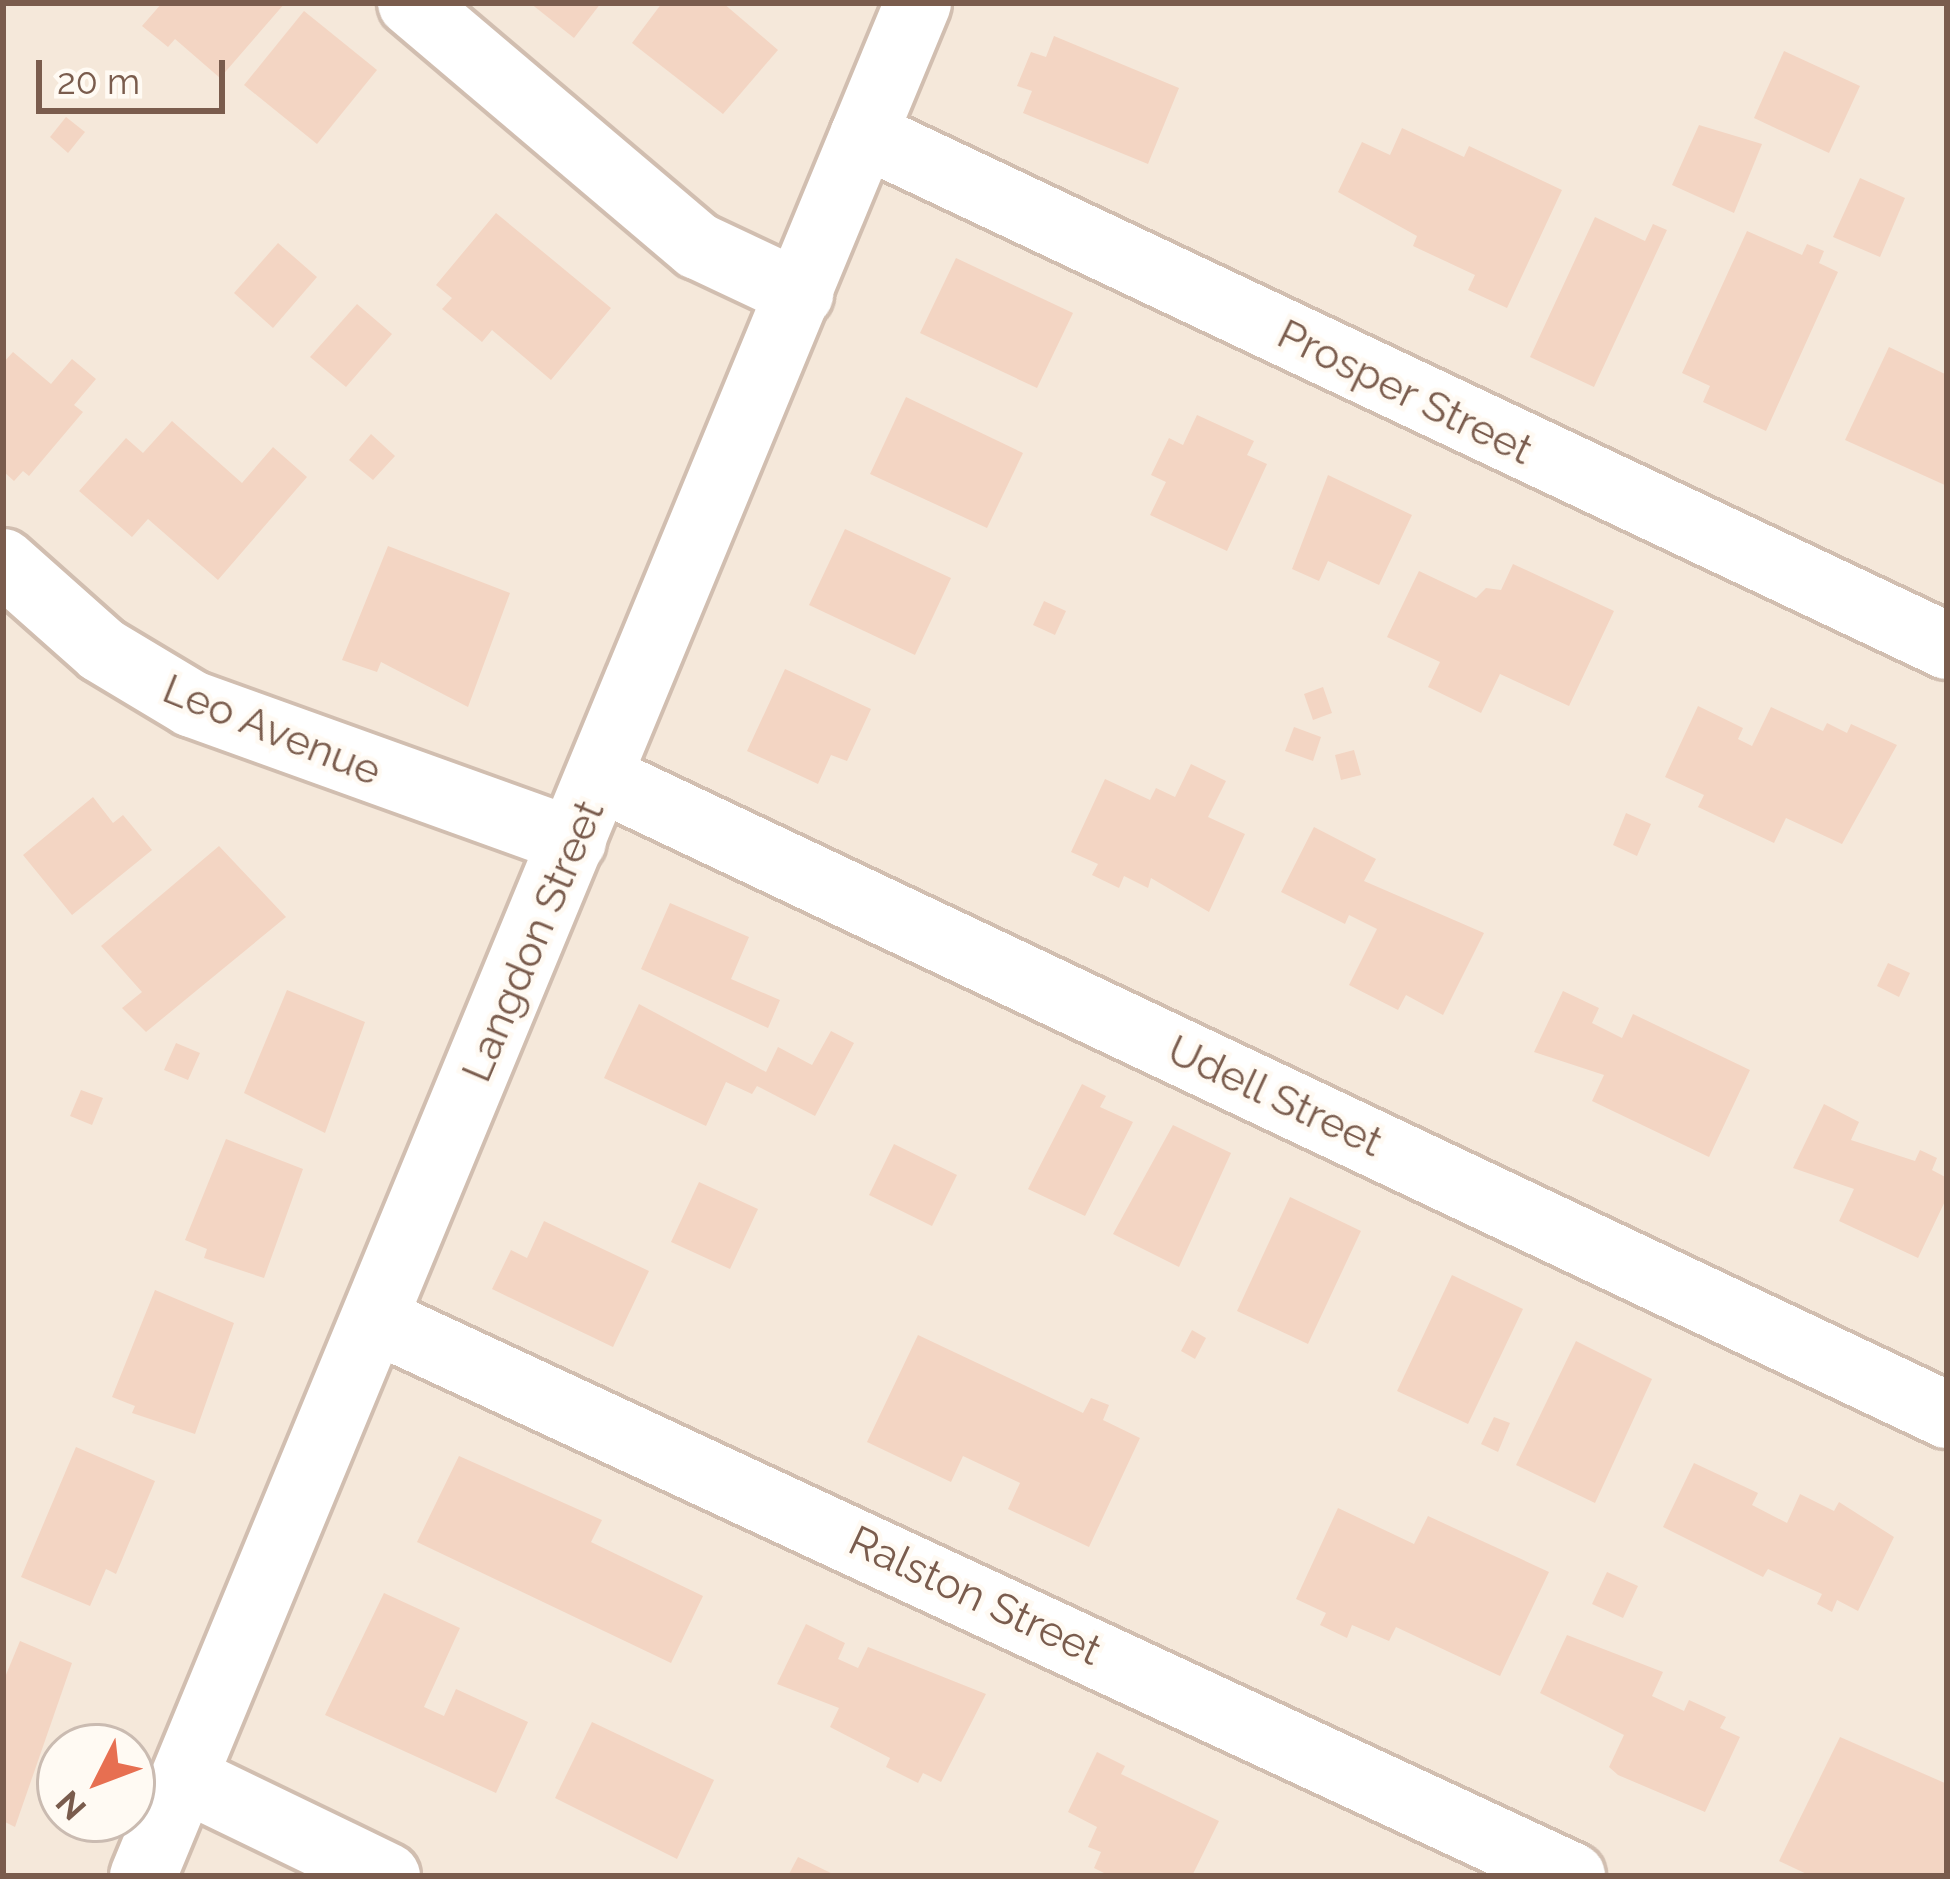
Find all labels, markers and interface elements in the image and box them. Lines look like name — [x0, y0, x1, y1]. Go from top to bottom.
scale bar — [42, 36, 231, 110]
text: 20 m — [57, 60, 140, 102]
street label: Prosper Street — [1269, 308, 1541, 476]
street label: Leo Avenue — [155, 663, 389, 797]
street label: Langdon Street — [451, 793, 615, 1089]
street label: Udell Street — [1159, 1024, 1391, 1168]
street label: Ralston Street — [841, 1516, 1109, 1676]
north arrow — [36, 1723, 156, 1843]
text: N — [48, 1783, 94, 1828]

